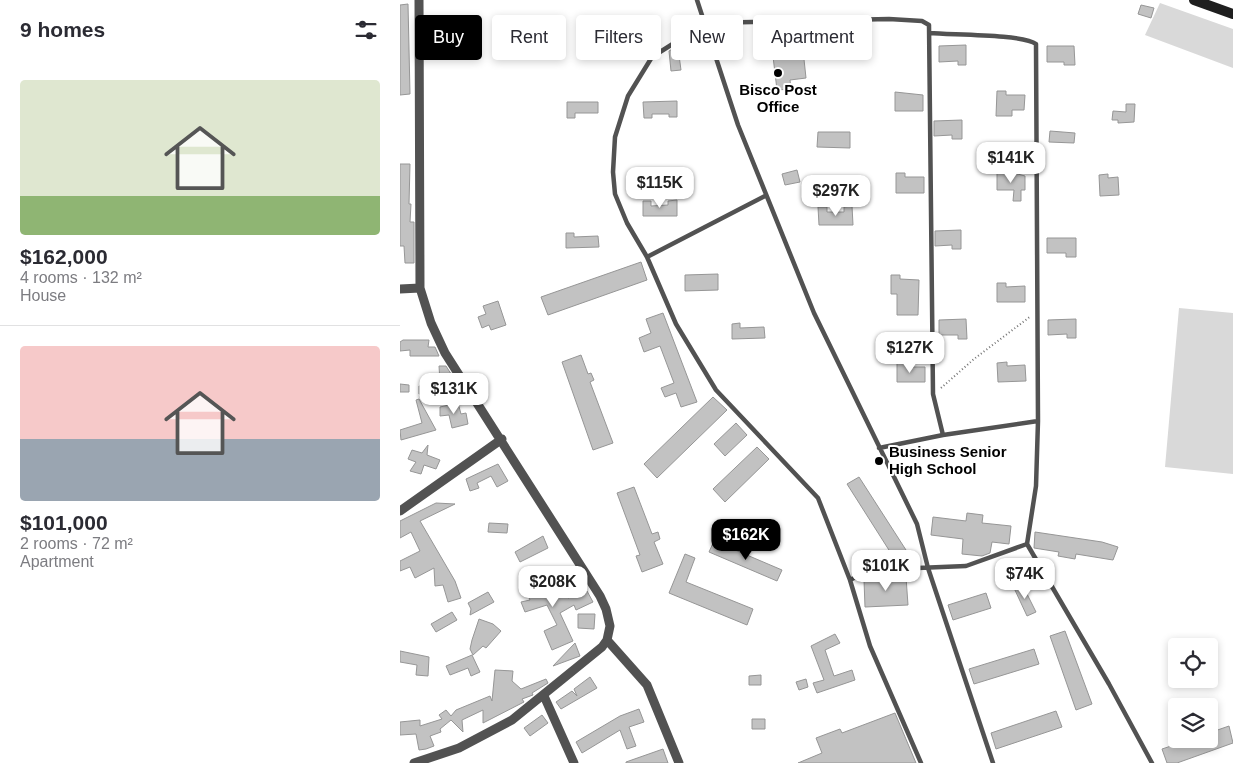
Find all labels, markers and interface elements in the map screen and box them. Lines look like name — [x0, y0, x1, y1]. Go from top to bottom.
chip: Buy — [415, 15, 482, 60]
chip: Rent — [492, 15, 566, 60]
chip: Filters — [576, 15, 661, 60]
chip: New — [671, 15, 743, 60]
chip: Apartment — [753, 15, 872, 60]
icon: filters — [352, 16, 380, 44]
text: 9 homes — [20, 18, 105, 41]
marker: Bisco Post Office — [772, 67, 784, 79]
place label: Bisco Post Office — [739, 81, 817, 115]
icon: home — [155, 113, 245, 203]
pin: $141K — [976, 142, 1046, 184]
text: $141K — [987, 149, 1035, 166]
pin: $115K — [625, 166, 695, 209]
text: $115K — [637, 174, 683, 191]
pin: $297K — [801, 174, 871, 217]
text: $297K — [812, 182, 860, 199]
text: $162,000 — [20, 245, 108, 268]
text: 4 rooms · 132 m² — [20, 269, 142, 286]
text: House — [20, 287, 66, 304]
pin: $127K — [875, 332, 945, 374]
text: $127K — [886, 339, 934, 356]
pin: $131K — [419, 372, 489, 415]
icon: home — [155, 378, 245, 468]
text: $131K — [430, 380, 478, 397]
place label: Business Senior High School — [889, 443, 1007, 477]
marker: Business Senior High School — [873, 455, 885, 467]
text: $101,000 — [20, 511, 108, 534]
pin: $162K — [711, 518, 781, 561]
text: $162K — [722, 526, 770, 543]
text: 2 rooms · 72 m² — [20, 535, 133, 552]
pin: $101K — [851, 550, 921, 592]
text: Apartment — [20, 553, 94, 570]
text: $101K — [862, 557, 910, 574]
pin: $74K — [995, 558, 1055, 600]
text: $74K — [1006, 565, 1044, 582]
pin: $208K — [518, 566, 588, 608]
text: $208K — [529, 573, 577, 590]
map controls — [1168, 638, 1218, 748]
button: locate — [1168, 638, 1218, 688]
button: layers — [1168, 698, 1218, 748]

